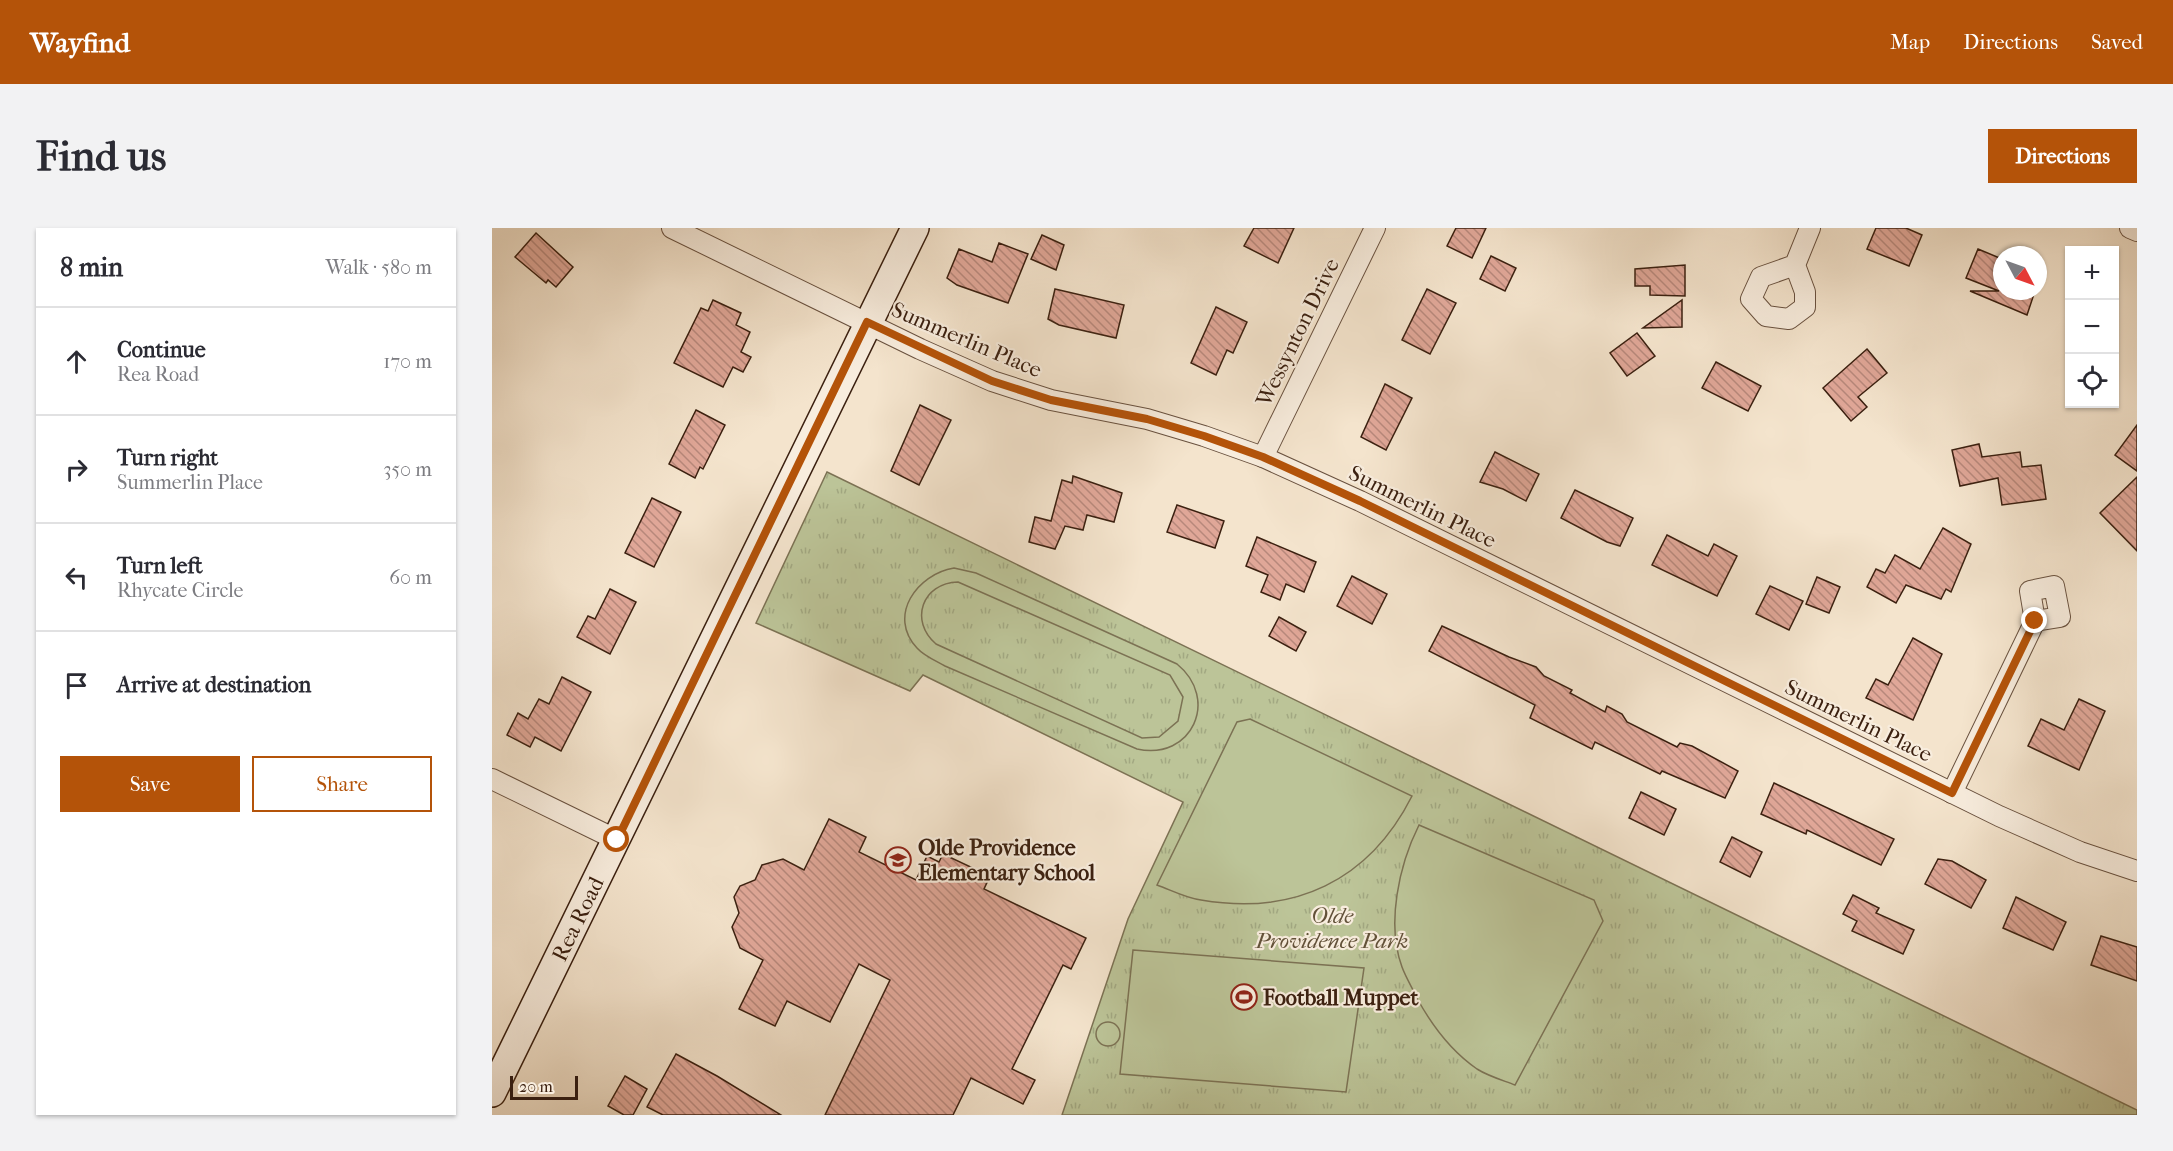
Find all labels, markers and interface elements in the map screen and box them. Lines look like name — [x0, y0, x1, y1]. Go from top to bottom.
text: Wayfind — [30, 26, 130, 59]
text: Map — [1890, 30, 1930, 54]
text: Directions — [1963, 30, 2058, 54]
text: Saved — [2091, 30, 2143, 54]
button: Directions — [1988, 129, 2137, 183]
text: Find us — [36, 132, 166, 181]
north arrow — [1993, 246, 2047, 300]
map controls — [2065, 246, 2119, 408]
button: + — [2065, 246, 2119, 300]
text: 8 min — [60, 252, 123, 283]
street label: Wessynton Drive — [1250, 254, 1345, 412]
text: Walk · 580 m — [325, 256, 432, 279]
street label: Summerlin Place — [888, 297, 1046, 383]
button: − — [2065, 300, 2119, 354]
text: Continue — [117, 337, 206, 363]
icon: ahead — [60, 345, 93, 378]
text: 170 m — [383, 350, 432, 373]
button: locate — [2065, 354, 2119, 408]
text: Rea Road — [117, 363, 199, 386]
text: Turn right — [117, 445, 218, 471]
icon: right — [60, 453, 93, 486]
text: 350 m — [383, 458, 432, 481]
street label: Summerlin Place — [1345, 460, 1500, 554]
text: Summerlin Place — [117, 471, 263, 494]
text: Turn left — [117, 553, 203, 579]
icon: left — [60, 561, 93, 594]
text: 60 m — [389, 566, 432, 589]
text: Rhycate Circle — [117, 579, 243, 602]
route end — [2021, 607, 2047, 633]
icon: arrive — [60, 669, 93, 702]
text: Arrive at destination — [117, 672, 311, 698]
street label: Summerlin Place — [1781, 674, 1936, 768]
button: Save — [60, 756, 240, 812]
button: Share — [252, 756, 432, 812]
route start — [603, 826, 629, 852]
place label: Olde Providence Elementary School — [918, 835, 1096, 886]
school or university icon: Olde Providence Elementary School — [883, 845, 913, 875]
street label: Rea Road — [547, 872, 610, 966]
park label: Olde Providence Park — [1255, 903, 1408, 954]
sports icon: Football Muppet — [1229, 982, 1259, 1012]
place label: Football Muppet — [1262, 985, 1419, 1011]
scale bar — [510, 1073, 578, 1100]
text: 20 m — [519, 1077, 553, 1096]

